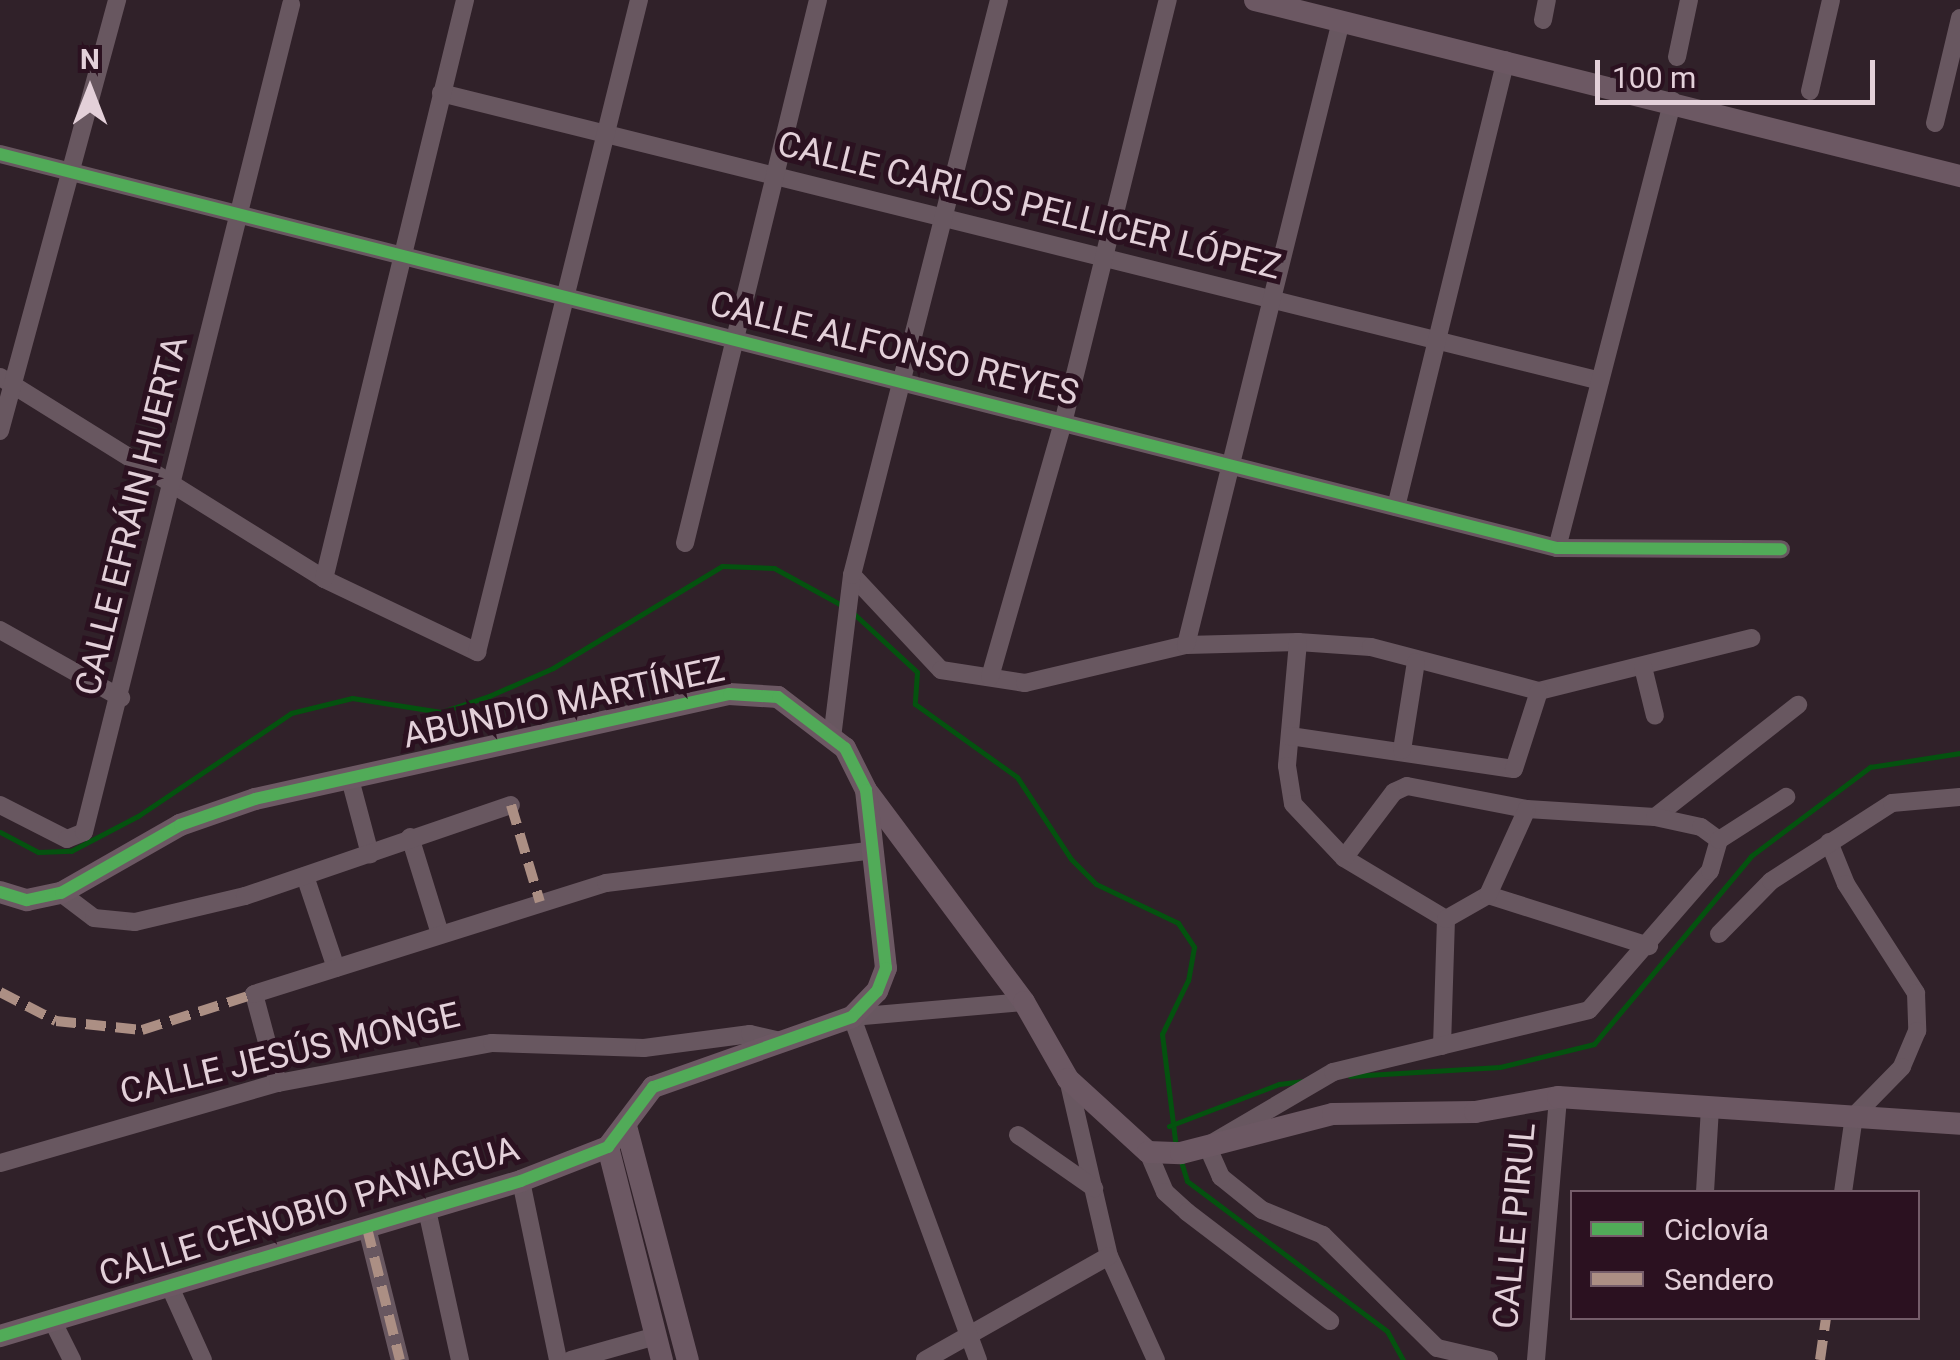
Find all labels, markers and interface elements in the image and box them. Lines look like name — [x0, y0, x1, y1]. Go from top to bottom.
north arrow — [40, 40, 140, 140]
scale bar — [1600, 40, 1880, 102]
text: N — [80, 43, 100, 76]
text: 100 m — [1612, 60, 1696, 95]
street label: CALLE CARLOS PELLICER LÓPEZ — [773, 123, 1285, 289]
street label: CALLE ALFONSO REYES — [705, 283, 1083, 415]
street label: CALLE EFRÁIN HUERTA — [67, 332, 197, 700]
street label: ABUNDIO MARTÍNEZ — [399, 648, 729, 758]
street label: CALLE JESÚS MONGE — [116, 994, 464, 1114]
street label: CALLE PIRUL — [1485, 1121, 1545, 1331]
street label: CALLE CENOBIO PANIAGUA — [94, 1128, 524, 1296]
legend — [1570, 1190, 1920, 1320]
text: Ciclovía — [1664, 1212, 1769, 1247]
text: Sendero — [1664, 1262, 1774, 1297]

